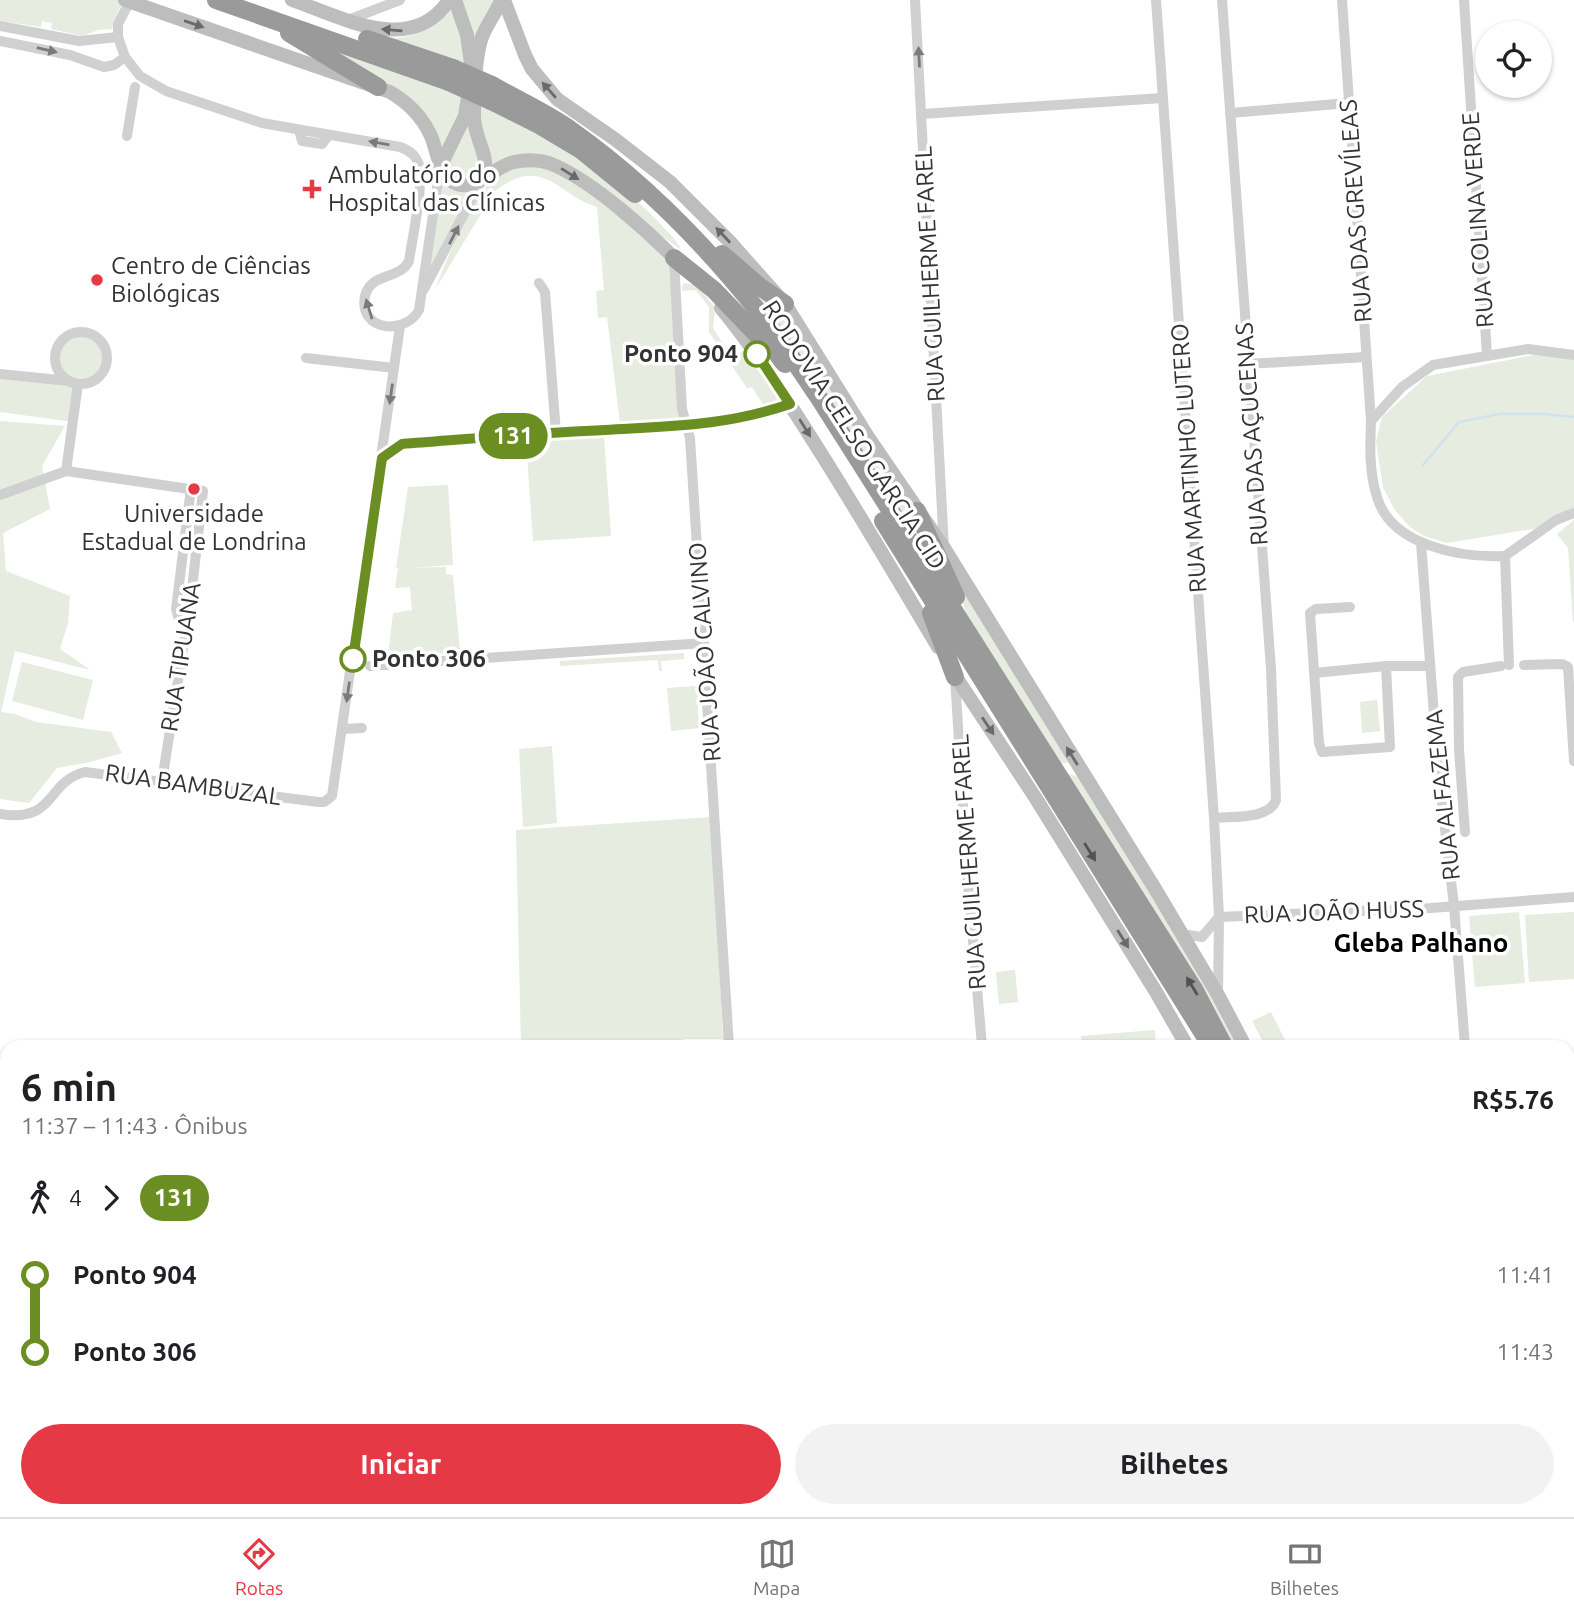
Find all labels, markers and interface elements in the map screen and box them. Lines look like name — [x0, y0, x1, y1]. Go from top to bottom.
one-way arrow — [184, 19, 205, 30]
map controls — [1475, 21, 1552, 98]
button: locate — [1475, 21, 1552, 98]
one-way arrow — [381, 24, 403, 35]
one-way arrow — [36, 45, 58, 56]
one-way arrow — [913, 46, 924, 68]
one-way arrow — [542, 81, 557, 98]
street label: RUA DAS GREVÍLEAS — [1333, 99, 1377, 324]
street label: RUA COLINA VERDE — [1456, 111, 1499, 329]
one-way arrow — [368, 137, 390, 148]
street label: RUA GUILHERME FAREL — [909, 145, 950, 403]
place label: Ambulatório do Hospital das Clínicas — [328, 161, 545, 216]
one-way arrow — [560, 168, 580, 181]
marker: Ambulatório do Hospital das Clínicas — [302, 179, 322, 199]
one-way arrow — [447, 224, 459, 244]
one-way arrow — [716, 227, 732, 244]
place label: Centro de Ciências Biológicas — [111, 252, 311, 307]
marker: Centro de Ciências Biológicas — [89, 272, 105, 288]
street label: RODOVIA CELSO GARCIA CID — [757, 295, 951, 574]
one-way arrow — [363, 298, 373, 319]
street label: RUA MARTINHO LUTERO — [1166, 322, 1211, 594]
street label: RUA DAS AÇUCENAS — [1230, 322, 1273, 546]
place label: Ponto 904 — [624, 340, 738, 367]
marker: Ponto 904 — [744, 341, 770, 367]
one-way arrow — [385, 383, 396, 405]
line badge: 131 — [473, 413, 553, 459]
one-way arrow — [799, 419, 812, 438]
text: 131 — [493, 422, 533, 449]
marker: Universidade Estadual de Londrina — [186, 481, 202, 497]
place label: Universidade Estadual de Londrina — [81, 500, 307, 555]
street label: RUA JOÃO CALVINO — [683, 541, 726, 763]
street label: RUA TIPUANA — [155, 580, 206, 734]
place label: Ponto 306 — [372, 645, 486, 672]
marker: Ponto 306 — [340, 646, 366, 672]
one-way arrow — [343, 681, 354, 703]
street label: RUA ALFAZEMA — [1420, 708, 1465, 882]
one-way arrow — [981, 717, 994, 736]
street label: RUA GUILHERME FAREL — [946, 733, 991, 991]
one-way arrow — [1066, 747, 1078, 766]
street label: RUA BAMBUZAL — [103, 759, 283, 810]
one-way arrow — [1084, 842, 1097, 861]
street label: RUA JOÃO HUSS — [1243, 895, 1425, 928]
district label: Gleba Palhano — [1334, 928, 1508, 957]
one-way arrow — [1117, 930, 1130, 949]
one-way arrow — [1186, 977, 1198, 996]
text: 6 min — [21, 1066, 117, 1108]
text: R$5.76 — [1472, 1085, 1554, 1114]
text: 11:37 – 11:43 · Ônibus — [21, 1113, 247, 1138]
icon: walk — [21, 1179, 59, 1217]
icon: forward — [92, 1179, 130, 1217]
text: 131 — [154, 1184, 195, 1211]
text: 4 — [69, 1185, 82, 1210]
text: Ponto 904 — [73, 1260, 197, 1289]
text: 11:41 — [1496, 1262, 1554, 1287]
text: Ponto 306 — [73, 1337, 197, 1366]
text: 11:43 — [1496, 1339, 1554, 1364]
button: Iniciar — [21, 1424, 781, 1504]
button: Bilhetes — [795, 1424, 1554, 1504]
tab: Rotas — [235, 1535, 283, 1599]
tab: Mapa — [753, 1535, 800, 1599]
tab: Bilhetes — [1270, 1535, 1339, 1599]

